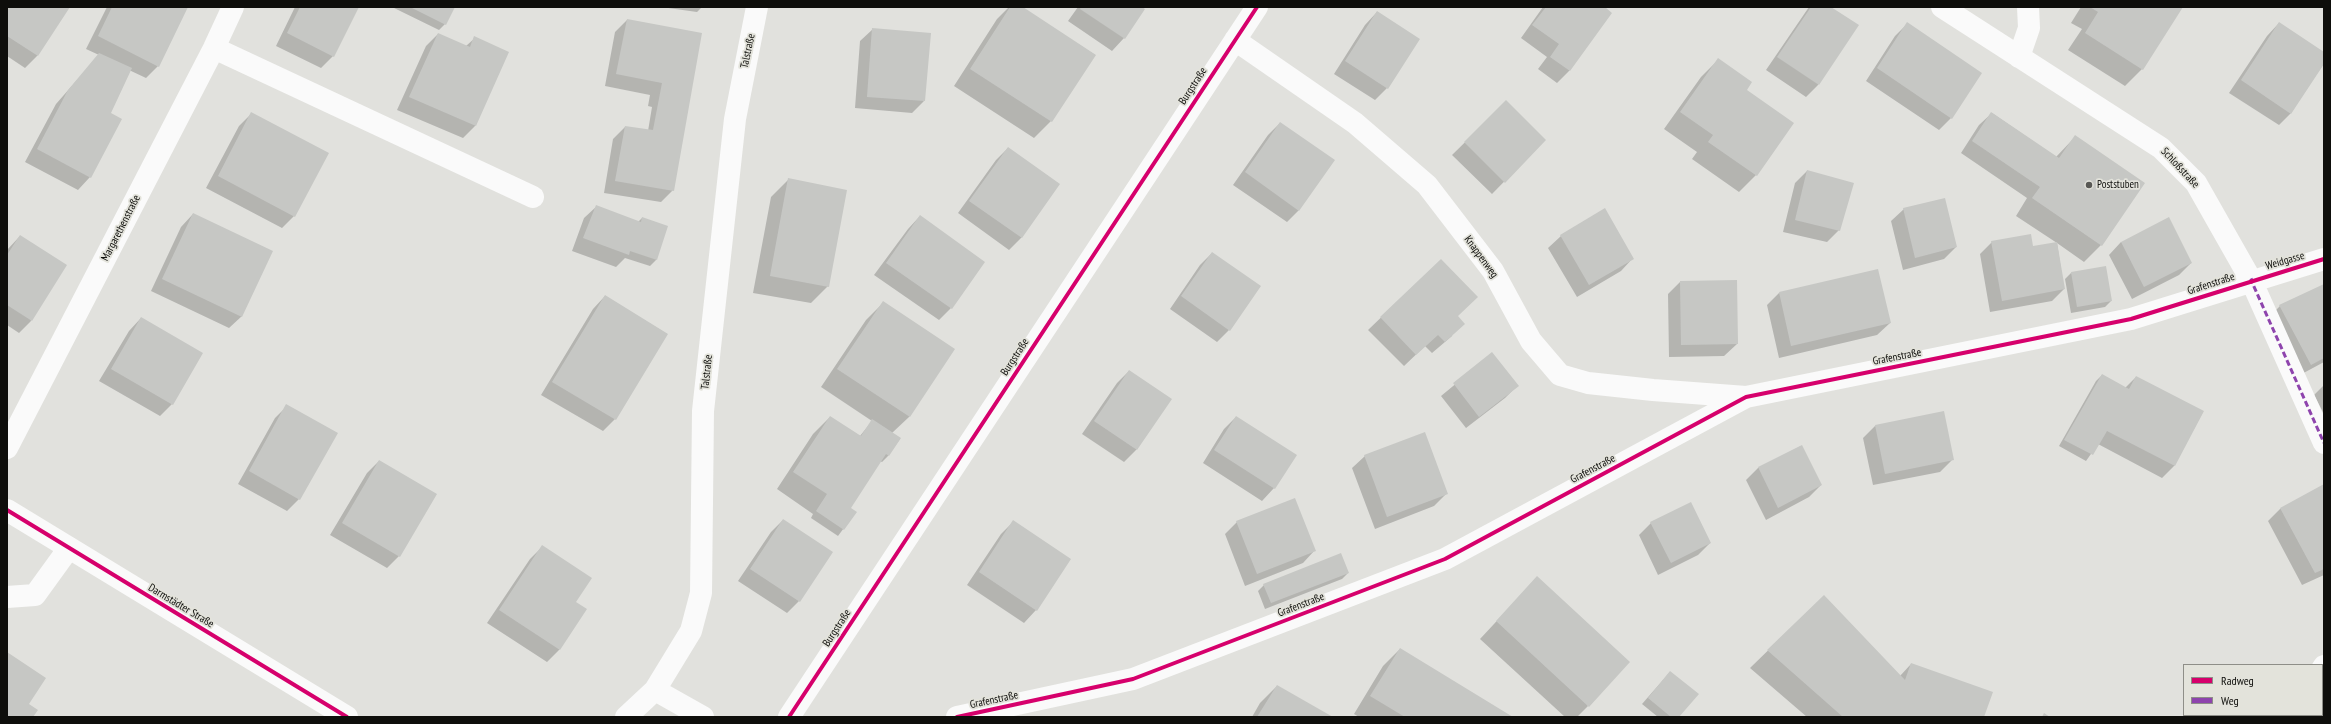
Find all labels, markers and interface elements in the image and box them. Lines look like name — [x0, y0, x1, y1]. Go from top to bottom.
street label: Talstraße — [738, 33, 758, 69]
street label: Burgstraße — [1176, 65, 1210, 107]
street label: Schloßstraße — [2158, 145, 2202, 191]
place label: Poststuben — [2097, 178, 2139, 192]
marker: Poststuben — [2084, 180, 2094, 190]
street label: Margarethenstraße — [99, 193, 143, 263]
street label: Knappenweg — [1461, 233, 1501, 281]
street label: Weidgasse — [2264, 249, 2306, 273]
street label: Grafenstraße — [2186, 270, 2236, 298]
street label: Burgstraße — [998, 336, 1032, 378]
street label: Grafenstraße — [1872, 346, 1922, 368]
street label: Talstraße — [699, 354, 715, 390]
street label: Grafenstraße — [1568, 452, 1618, 486]
street label: Darmstädter Straße — [146, 581, 216, 631]
street label: Grafenstraße — [1276, 590, 1326, 620]
street label: Burgstraße — [820, 607, 854, 649]
legend — [2183, 664, 2323, 716]
text: Radweg — [2221, 673, 2254, 688]
street label: Grafenstraße — [969, 688, 1019, 712]
text: Weg — [2221, 693, 2239, 708]

